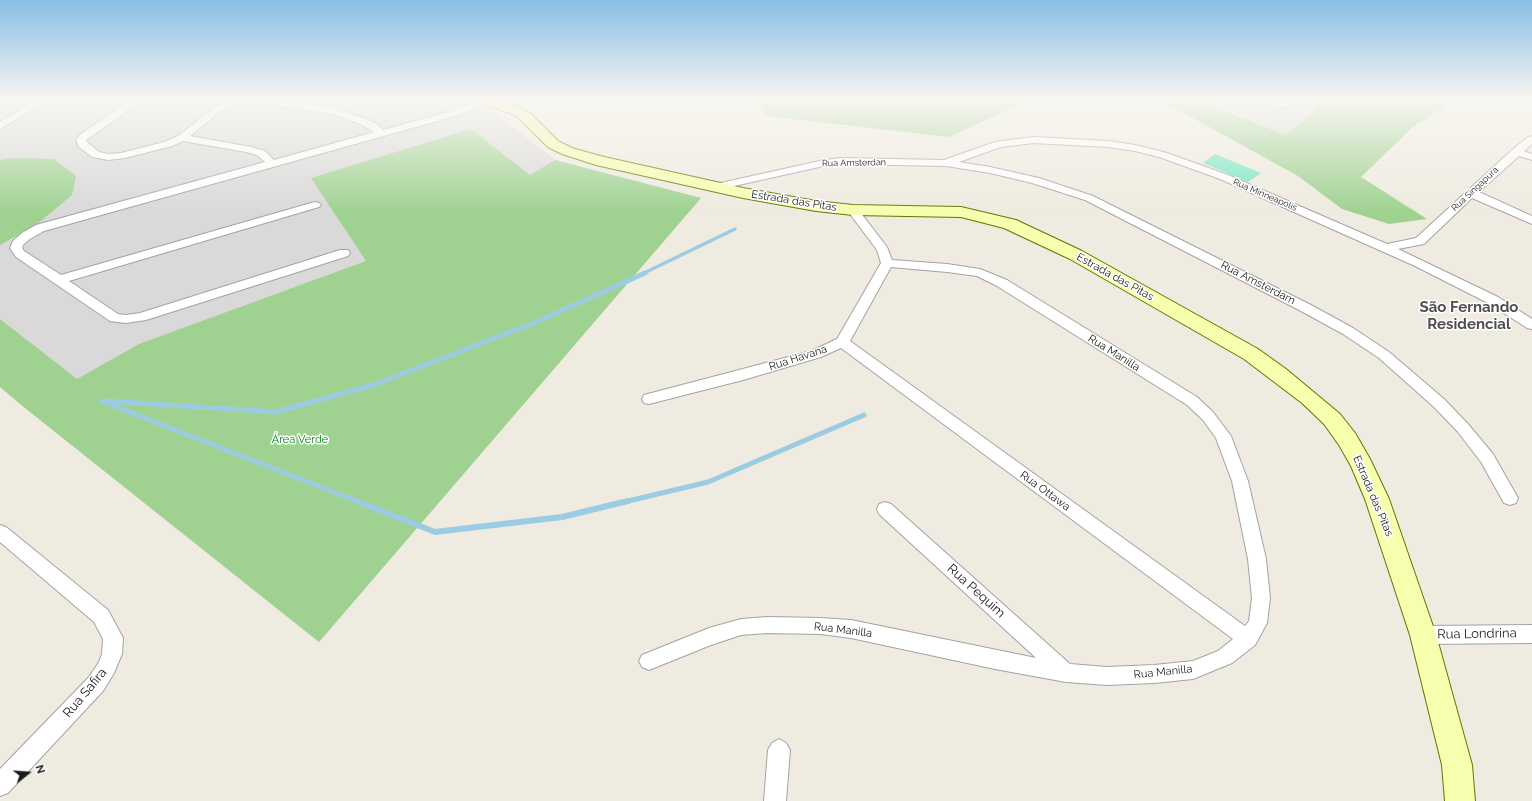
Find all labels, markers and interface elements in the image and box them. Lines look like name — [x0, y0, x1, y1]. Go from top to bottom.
street label: Rua Amsterdan — [822, 157, 886, 169]
street label: Rua Singapura — [1449, 164, 1501, 214]
street label: Rua Minneapolis — [1231, 177, 1299, 213]
street label: Estrada das Pitas — [750, 188, 838, 214]
street label: Estrada das Pitas — [1074, 250, 1156, 304]
street label: Rua Amsterdam — [1218, 259, 1298, 307]
district label: São Fernando Residencial — [1420, 298, 1518, 333]
street label: Rua Manilla — [1086, 332, 1142, 374]
street label: Rua Havana — [767, 342, 829, 374]
park label: Área Verde — [272, 433, 328, 447]
street label: Estrada das Pitas — [1350, 454, 1396, 538]
street label: Rua Ottawa — [1017, 468, 1073, 514]
street label: Rua Pequim — [944, 561, 1008, 621]
street label: Rua Manilla — [813, 620, 873, 640]
street label: Rua Londrina — [1437, 626, 1517, 642]
street label: Rua Manilla — [1133, 662, 1193, 682]
street label: Rua Safira — [60, 665, 110, 721]
north arrow — [8, 753, 48, 793]
text: N — [33, 763, 47, 775]

